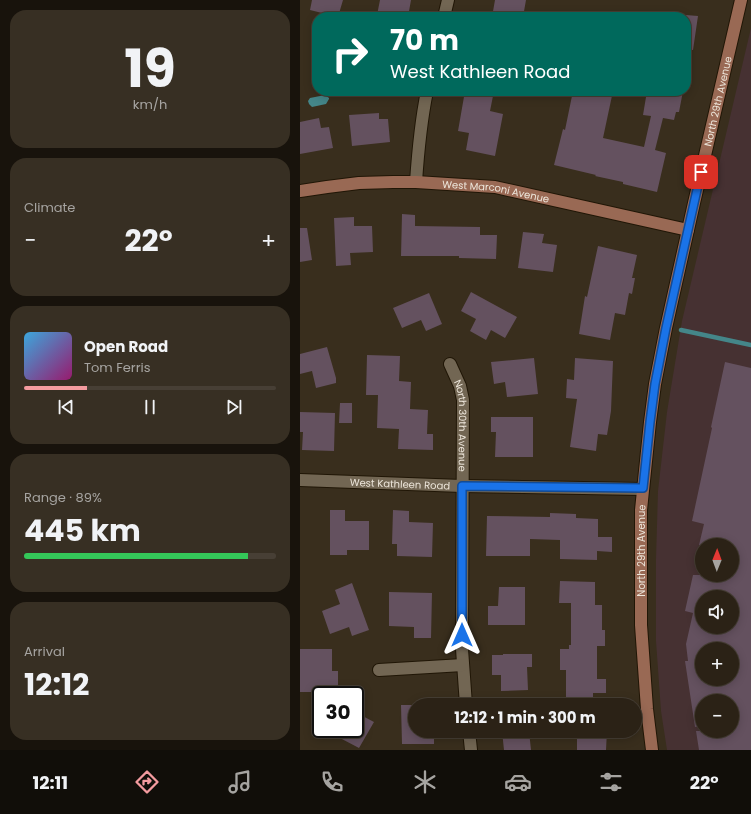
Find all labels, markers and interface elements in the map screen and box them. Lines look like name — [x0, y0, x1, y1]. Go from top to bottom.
text: 70 m — [390, 21, 459, 60]
icon: right — [324, 28, 376, 80]
text: 19 — [124, 32, 176, 105]
street label: North 29th Avenue — [700, 55, 736, 148]
text: West Kathleen Road — [390, 59, 570, 84]
text: km/h — [133, 95, 167, 114]
pin — [684, 155, 718, 189]
icon: arrive — [690, 161, 712, 183]
street label: West Marconi Avenue — [442, 177, 551, 207]
text: Climate — [24, 198, 75, 217]
text: 22° — [124, 219, 173, 262]
text: − — [24, 225, 36, 256]
text: + — [261, 225, 276, 256]
text: Open Road — [84, 336, 168, 357]
text: Tom Ferris — [84, 358, 151, 377]
street label: North 30th Avenue — [450, 377, 470, 472]
icon: previous — [55, 396, 77, 418]
icon: pause — [139, 396, 161, 418]
icon: next — [223, 396, 245, 418]
street label: West Kathleen Road — [350, 475, 450, 494]
text: Range · 89% — [24, 488, 102, 507]
street label: North 29th Avenue — [634, 504, 650, 597]
text: 445 km — [24, 509, 141, 552]
north arrow — [695, 538, 739, 582]
map controls — [695, 538, 739, 738]
button: sound — [695, 590, 739, 634]
position arrow — [441, 614, 483, 656]
text: Arrival — [24, 642, 65, 661]
button: + — [695, 642, 739, 686]
text: 12:12 — [24, 663, 89, 706]
speed limit sign: 30 — [312, 686, 364, 738]
button: − — [695, 694, 739, 738]
text: 12:12 · 1 min · 300 m — [454, 707, 596, 728]
icon: directions — [133, 768, 161, 796]
icon: music — [226, 768, 254, 796]
icon: phone — [318, 768, 346, 796]
icon: climate — [411, 768, 439, 796]
icon: car — [504, 768, 532, 796]
icon: filters — [597, 768, 625, 796]
text: 12:11 — [32, 770, 68, 795]
text: 22° — [690, 770, 719, 795]

